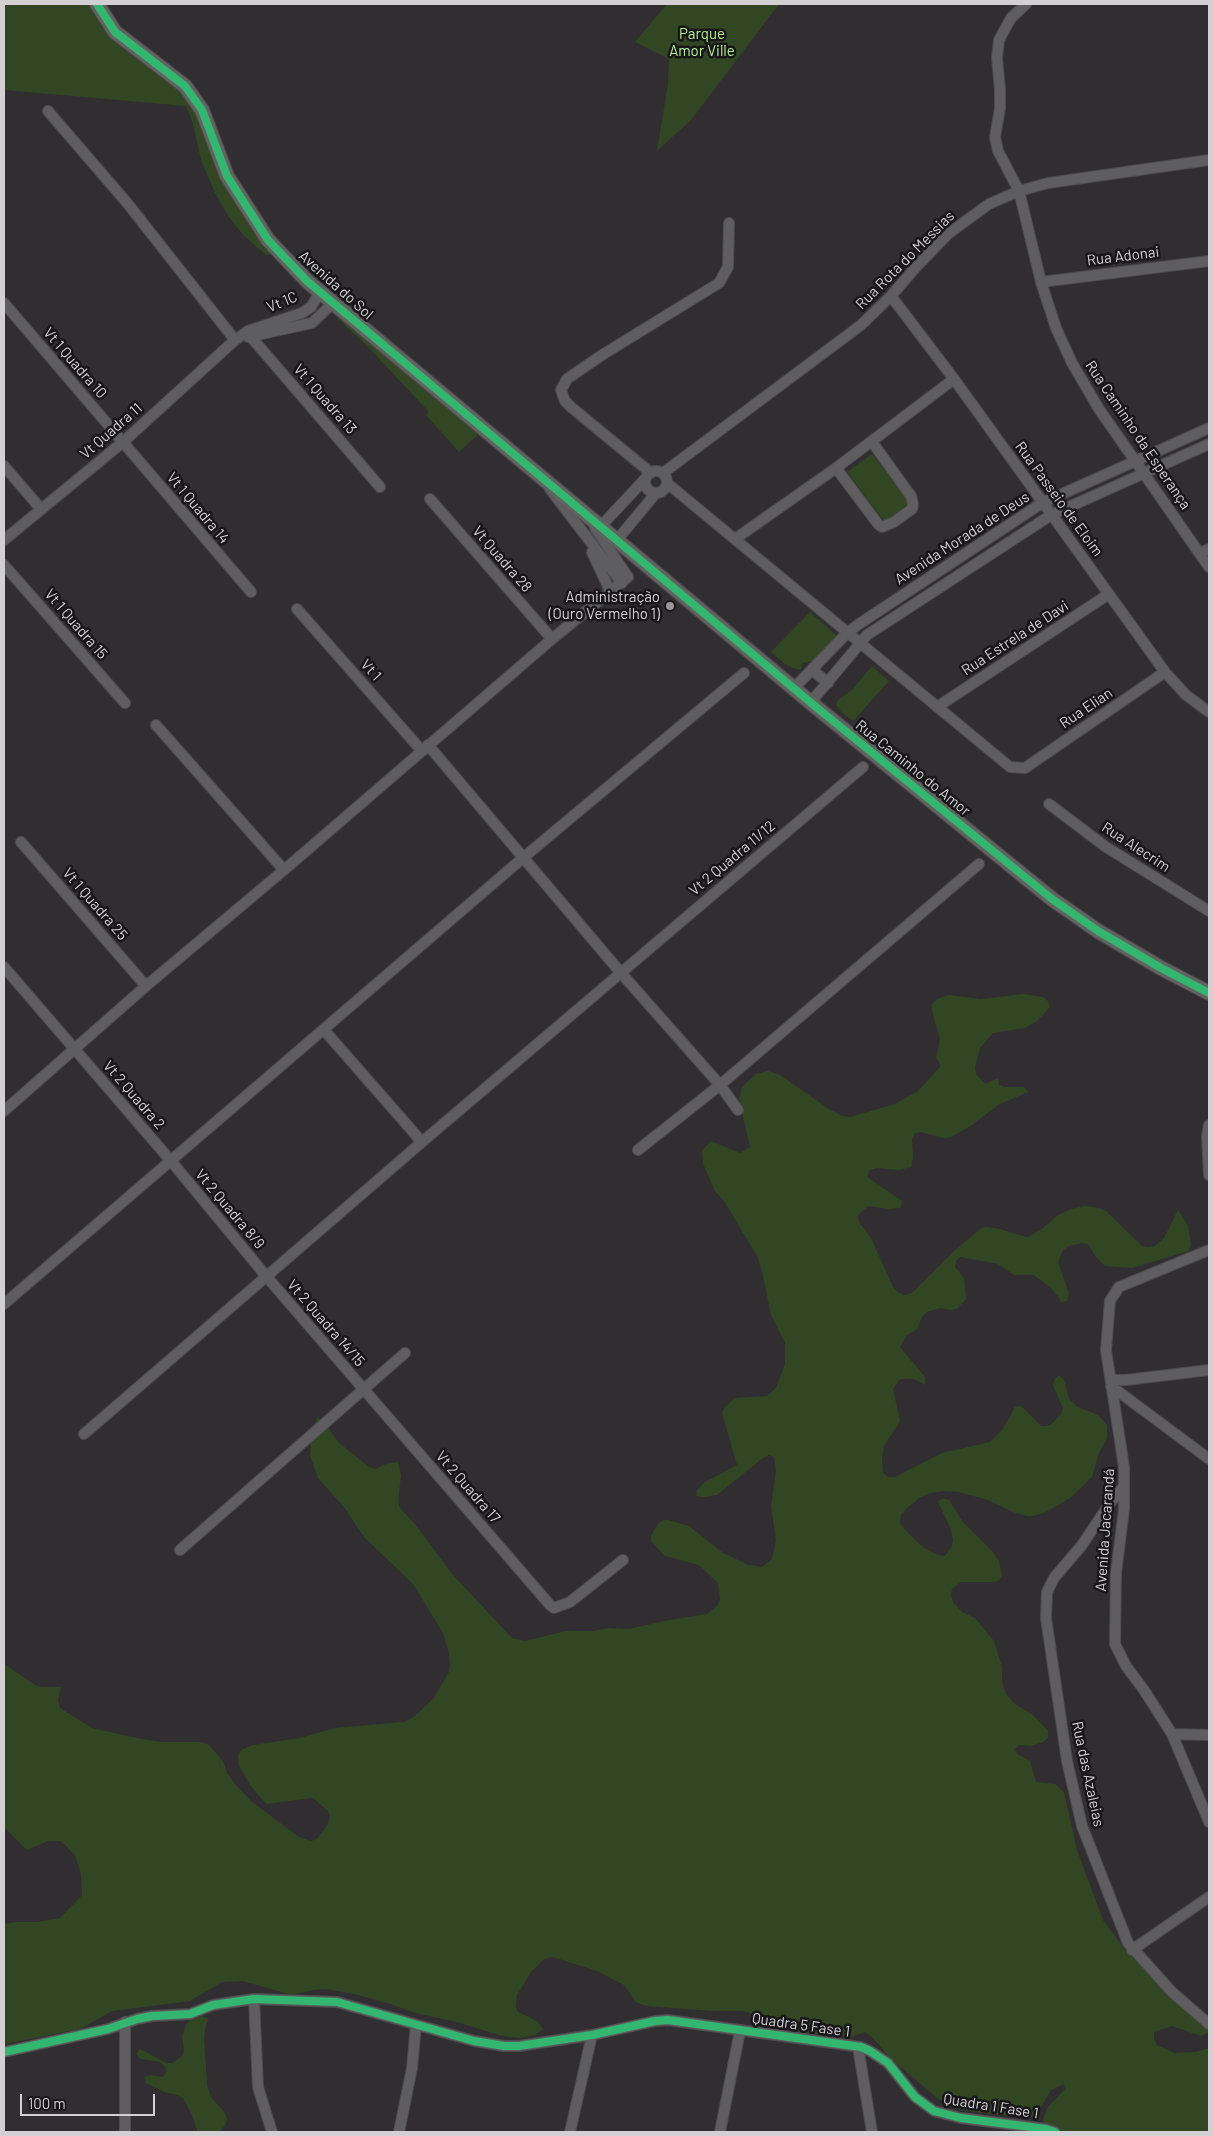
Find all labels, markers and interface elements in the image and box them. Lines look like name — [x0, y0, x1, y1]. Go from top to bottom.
park label: Parque Amor Ville — [669, 25, 735, 60]
street label: Rua Rota do Messias — [852, 207, 958, 313]
street label: Rua Adonai — [1086, 243, 1160, 269]
street label: Avenida do Sol — [295, 247, 377, 323]
street label: Vt 1C — [264, 288, 300, 316]
street label: Vt 1 Quadra 10 — [39, 324, 111, 402]
street label: Rua Caminho da Esperança — [1081, 357, 1195, 513]
street label: Vt 1 Quadra 13 — [290, 360, 360, 438]
street label: Vt Quadra 11 — [76, 399, 146, 463]
street label: Rua Passeio de Eloim — [1011, 438, 1107, 560]
street label: Vt 1 Quadra 14 — [163, 469, 233, 547]
street label: Avenida Morada de Deus — [891, 488, 1033, 588]
street label: Vt Quadra 28 — [468, 522, 536, 596]
street label: Vt 1 Quadra 15 — [41, 585, 111, 663]
place label: Administração (Ouro Vermelho 1) — [549, 588, 660, 623]
street label: Rua Estrela de Davi — [958, 597, 1072, 679]
marker: Administração (Ouro Vermelho 1) — [664, 600, 676, 612]
street label: Vt 1 — [357, 656, 385, 684]
street label: Rua Elian — [1056, 684, 1116, 732]
street label: Rua Caminho do Amor — [852, 716, 974, 820]
street label: Vt 2 Quadra 11/12 — [685, 817, 779, 899]
street label: Rua Alecrim — [1098, 818, 1174, 876]
street label: Vt 1 Quadra 25 — [59, 864, 131, 944]
street label: Vt 2 Quadra 2 — [99, 1057, 169, 1133]
street label: Vt 2 Quadra 8/9 — [191, 1165, 269, 1253]
street label: Vt 2 Quadra 14/15 — [283, 1276, 369, 1370]
street label: Vt 2 Quadra 17 — [432, 1447, 504, 1527]
street label: Avenida Jacarandá — [1092, 1468, 1118, 1592]
street label: Rua das Azaleias — [1068, 1720, 1108, 1828]
street label: Quadra 5 Fase 1 — [751, 2009, 851, 2041]
scale bar — [22, 2084, 158, 2116]
street label: Quadra 1 Fase 1 — [942, 2090, 1040, 2122]
text: 100 m — [28, 2094, 66, 2112]

